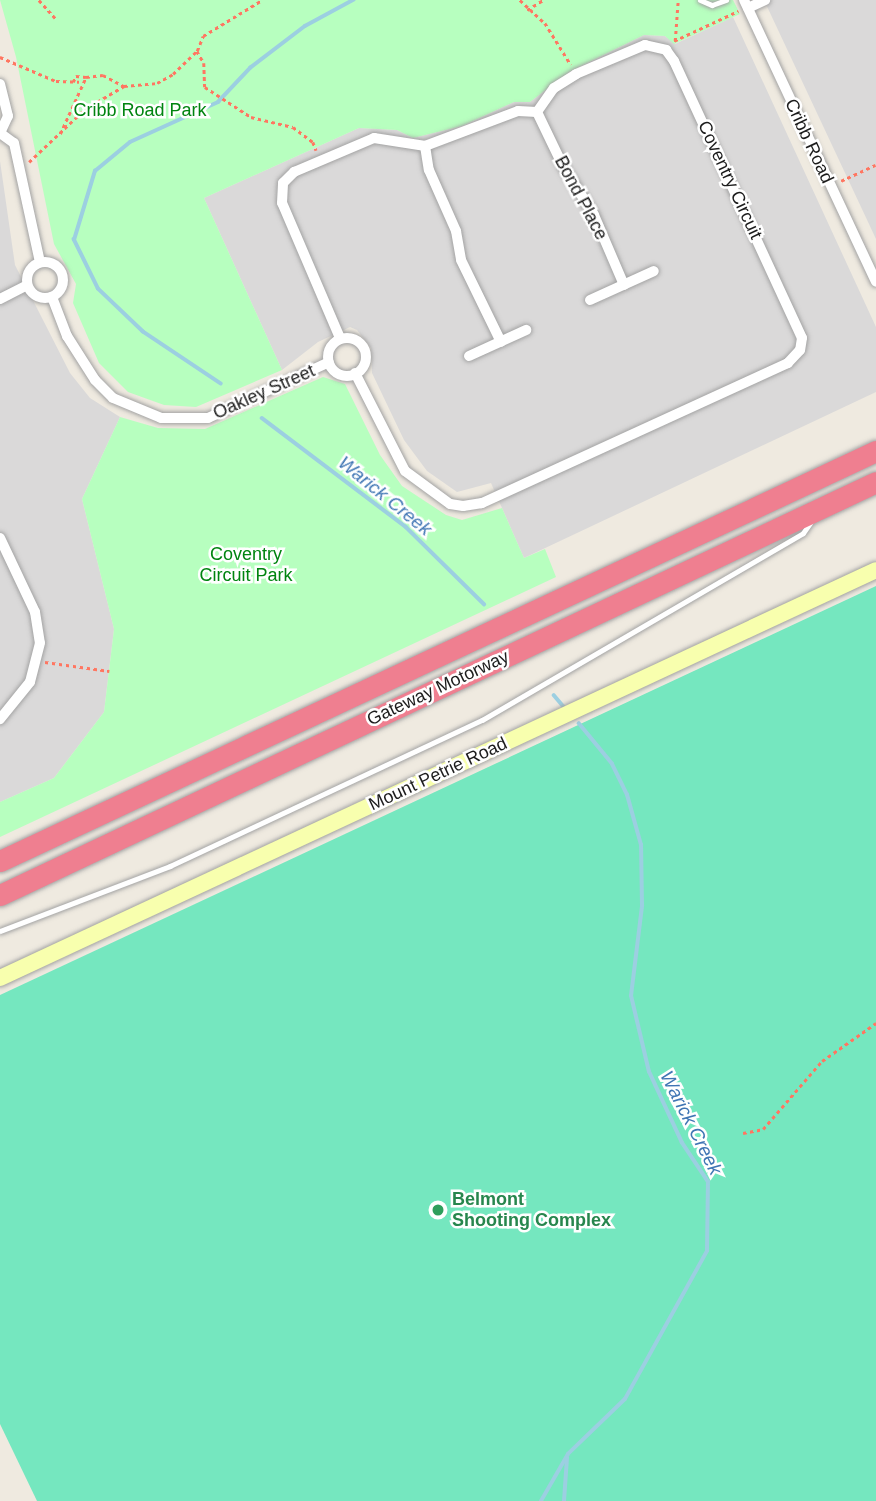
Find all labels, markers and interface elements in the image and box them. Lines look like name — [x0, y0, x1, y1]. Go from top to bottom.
street label: Cribb Road — [780, 95, 838, 187]
park label: Cribb Road Park — [73, 99, 207, 121]
street label: Coventry Circuit — [693, 117, 767, 243]
street label: Bond Place — [550, 152, 612, 244]
street label: Oakley Street — [210, 360, 318, 424]
water label: Warick Creek — [334, 451, 436, 541]
park label: Coventry Circuit Park — [199, 544, 293, 586]
street label: Gateway Motorway — [364, 646, 512, 730]
street label: Mount Petrie Road — [365, 732, 511, 816]
water label: Warick Creek — [655, 1067, 727, 1179]
place label: Belmont Shooting Complex — [452, 1189, 611, 1232]
marker: Belmont Shooting Complex — [430, 1202, 446, 1218]

